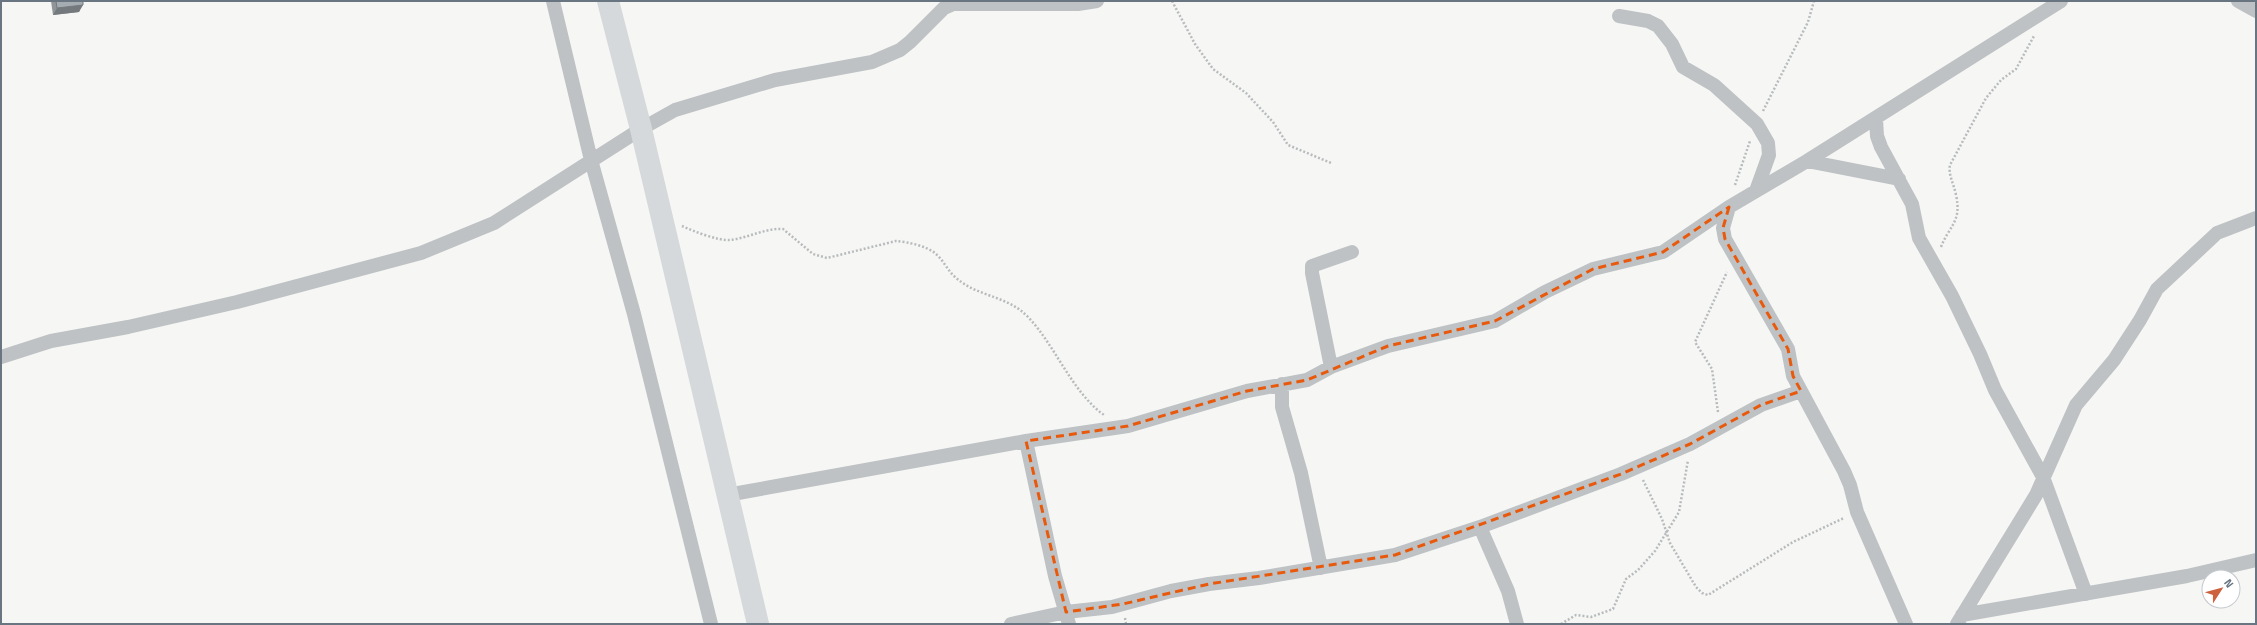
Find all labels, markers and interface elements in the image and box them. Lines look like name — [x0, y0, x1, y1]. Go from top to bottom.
north arrow — [2201, 569, 2241, 609]
text: N — [2220, 575, 2238, 591]

